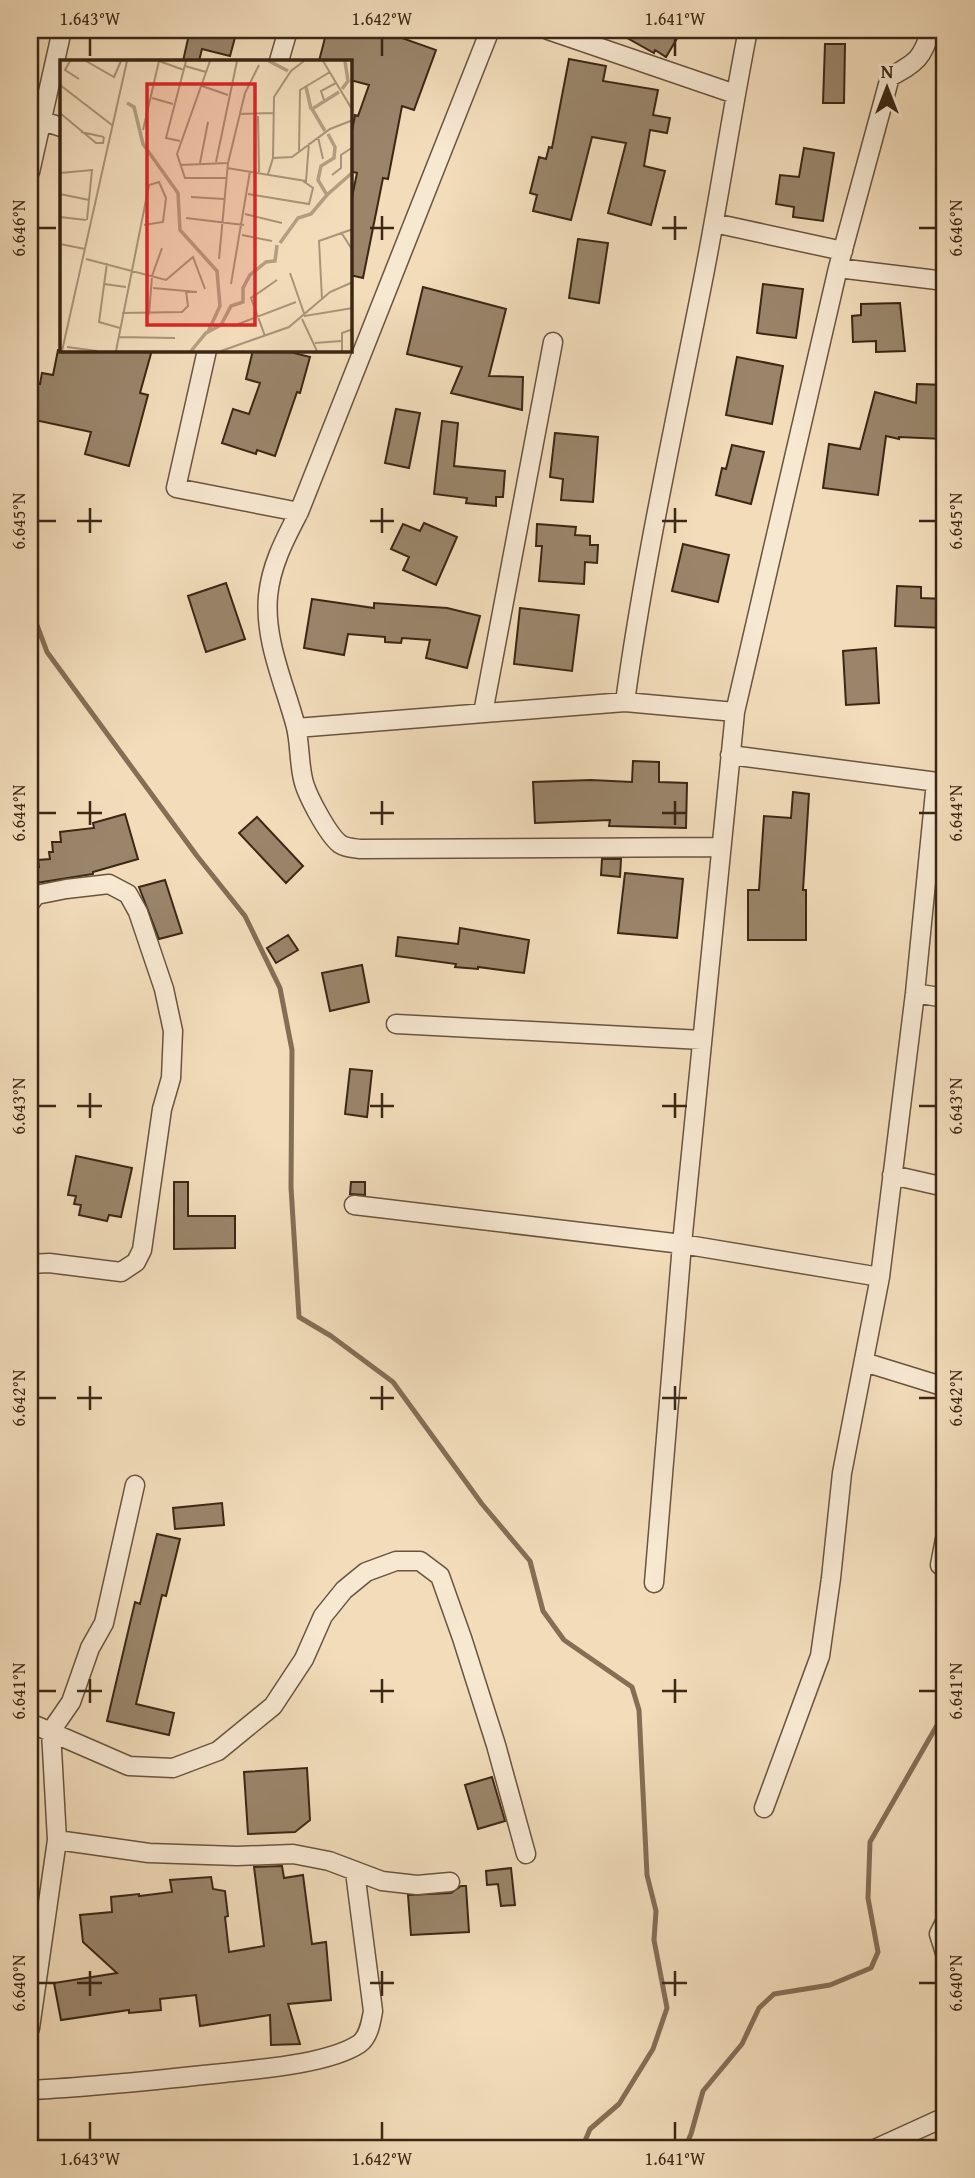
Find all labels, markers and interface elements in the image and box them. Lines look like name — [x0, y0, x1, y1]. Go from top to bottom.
text: 1.643°W — [60, 5, 121, 32]
text: 1.642°W — [352, 5, 413, 32]
text: 1.641°W — [645, 5, 706, 32]
north arrow — [852, 52, 922, 122]
text: N — [881, 57, 894, 85]
inset map — [60, 60, 352, 352]
text: 6.646°N — [5, 199, 32, 257]
text: 6.646°N — [942, 199, 969, 257]
text: 6.645°N — [5, 492, 32, 550]
text: 6.645°N — [942, 492, 969, 550]
text: 6.644°N — [5, 784, 32, 842]
text: 6.644°N — [942, 784, 969, 842]
text: 6.643°N — [5, 1077, 32, 1135]
text: 6.643°N — [942, 1077, 969, 1135]
text: 6.642°N — [5, 1369, 32, 1427]
text: 6.642°N — [942, 1369, 969, 1427]
text: 6.641°N — [5, 1662, 32, 1720]
text: 6.641°N — [942, 1662, 969, 1720]
text: 6.640°N — [5, 1954, 32, 2012]
text: 6.640°N — [942, 1954, 969, 2012]
text: 1.643°W — [60, 2145, 121, 2172]
text: 1.642°W — [352, 2145, 413, 2172]
text: 1.641°W — [645, 2145, 706, 2172]

